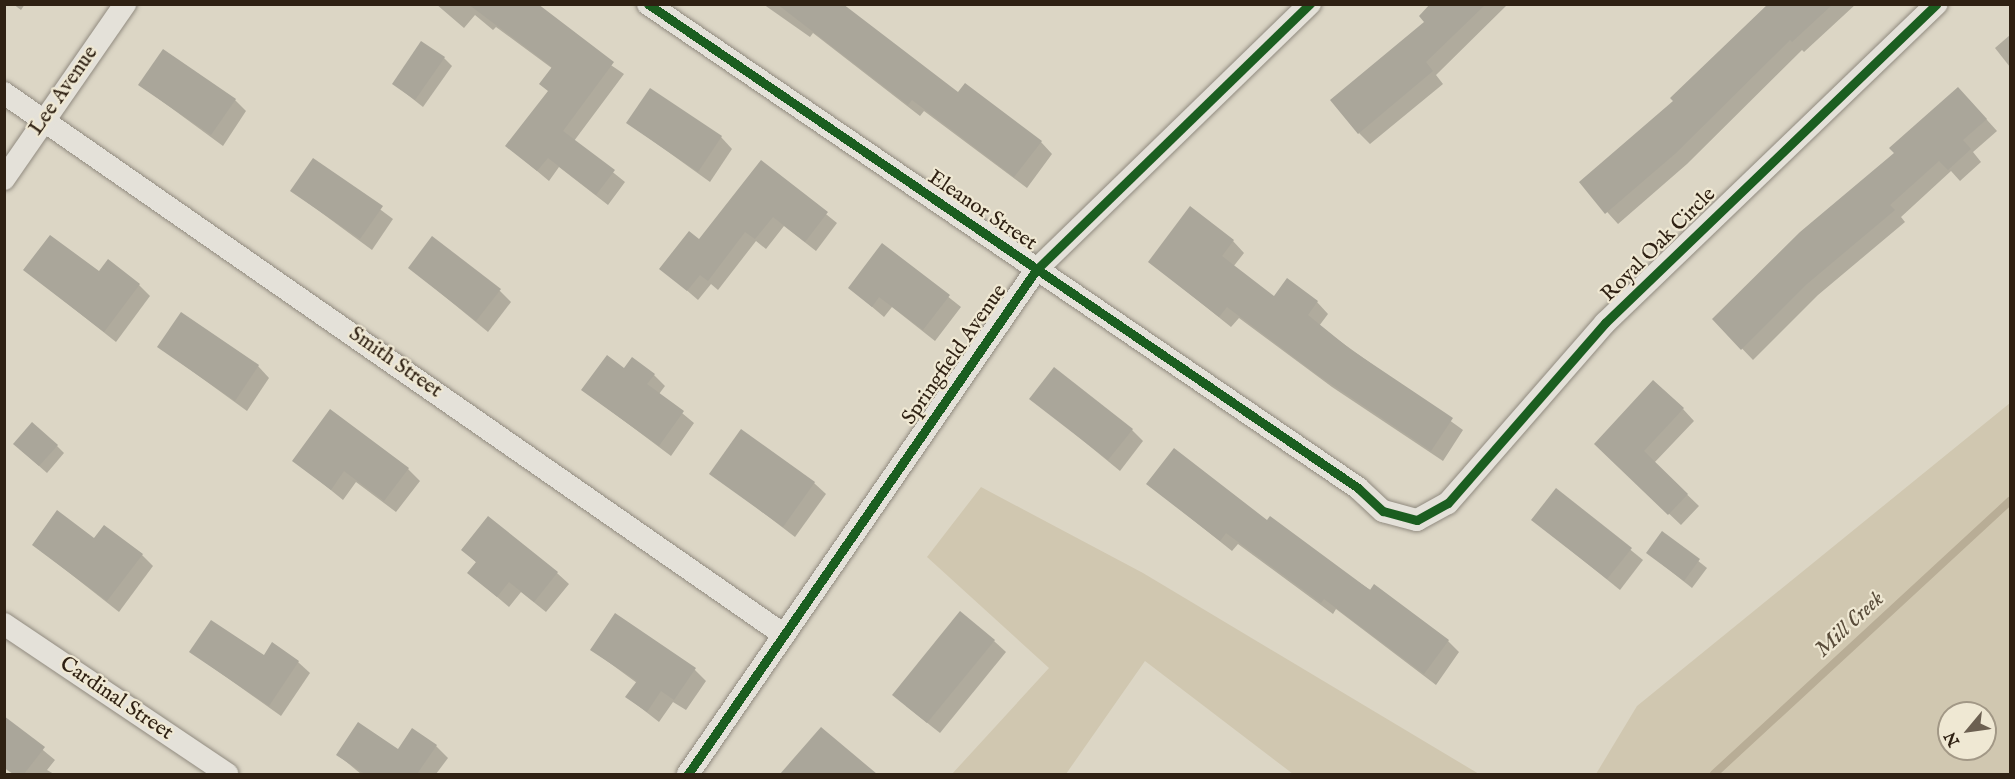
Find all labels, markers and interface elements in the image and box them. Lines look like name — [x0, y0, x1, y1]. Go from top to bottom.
street label: Lee Avenue — [24, 42, 104, 140]
street label: Eleanor Street — [923, 165, 1041, 257]
street label: Royal Oak Circle — [1597, 183, 1721, 307]
street label: Springfield Avenue — [897, 280, 1013, 430]
street label: Smith Street — [344, 322, 446, 404]
water label: Mill Creek — [1810, 586, 1890, 664]
street label: Cardinal Street — [54, 652, 178, 746]
north arrow — [1937, 701, 1997, 761]
text: N — [1941, 728, 1965, 750]

